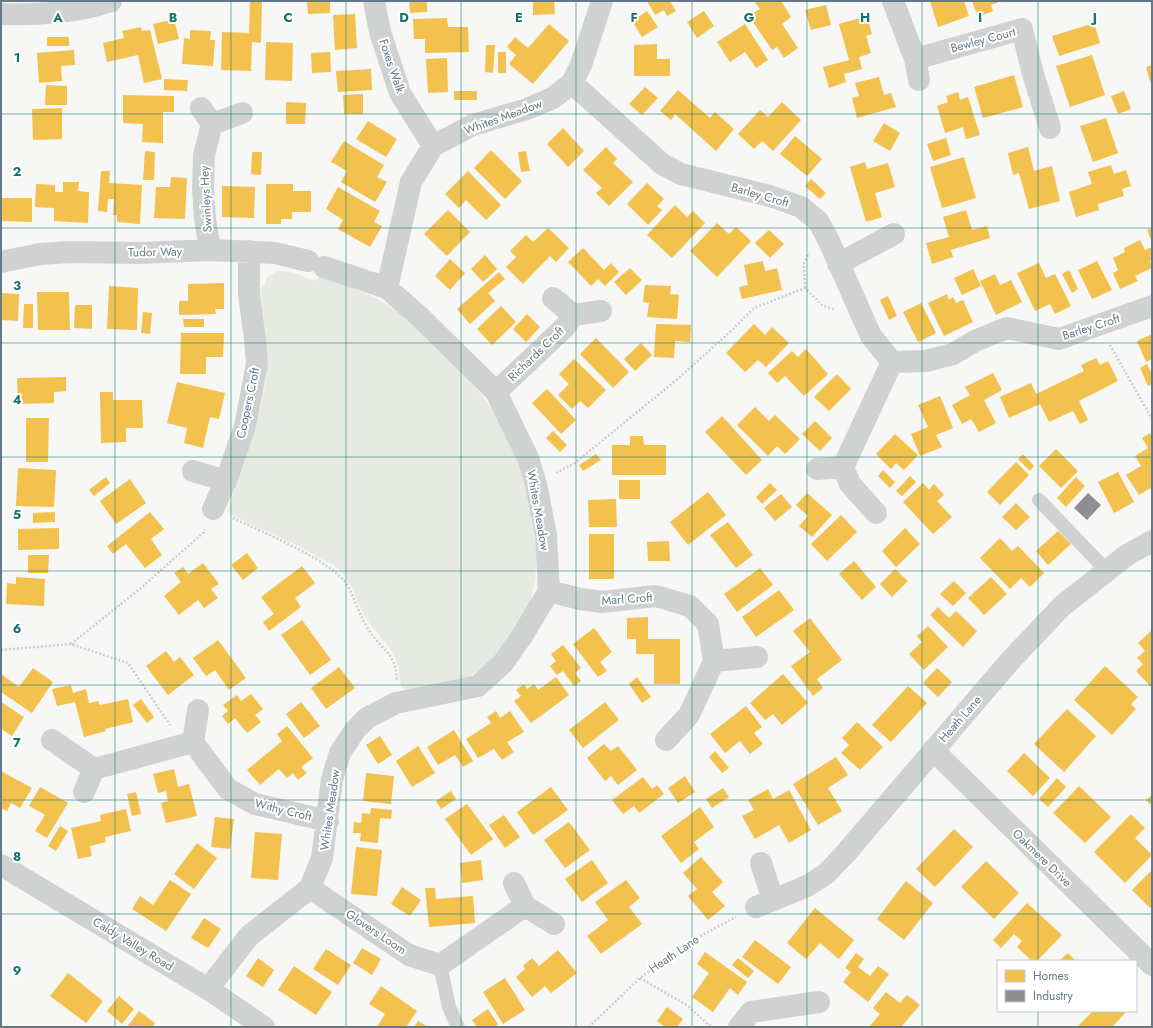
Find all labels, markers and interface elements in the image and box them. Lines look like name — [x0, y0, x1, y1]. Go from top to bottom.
text: A — [52, 8, 63, 27]
text: B — [169, 8, 178, 27]
text: C — [283, 8, 293, 27]
text: D — [399, 8, 409, 27]
text: E — [515, 8, 523, 27]
text: F — [630, 8, 638, 27]
text: G — [744, 8, 755, 27]
text: H — [860, 8, 870, 27]
text: I — [978, 8, 982, 27]
text: J — [1090, 8, 1097, 27]
street label: Bewley Court — [949, 23, 1018, 57]
street label: Foxes Walk — [374, 37, 410, 96]
text: 1 — [14, 48, 20, 67]
street label: Whites Meadow — [461, 94, 545, 139]
text: 2 — [13, 162, 21, 181]
street label: Swinleys Hey — [195, 165, 217, 233]
street label: Barley Croft — [729, 178, 791, 212]
street label: Tudor Way — [128, 243, 183, 261]
text: 3 — [13, 276, 21, 295]
street label: Barley Croft — [1060, 309, 1122, 345]
street label: Richards Croft — [504, 322, 568, 386]
street label: Coopers Croft — [232, 366, 264, 440]
text: 4 — [12, 390, 22, 409]
street label: Whites Meadow — [522, 468, 554, 553]
text: 5 — [13, 505, 21, 524]
street label: Marl Croft — [601, 588, 653, 610]
text: 6 — [13, 619, 22, 638]
street label: Heath Lane — [935, 692, 985, 746]
text: 7 — [13, 733, 21, 752]
street label: Whites Meadow — [315, 767, 345, 852]
street label: Withy Croft — [253, 794, 313, 826]
street label: Oakmere Drive — [1008, 825, 1076, 891]
text: 8 — [13, 847, 21, 866]
street label: Glovers Loom — [342, 905, 410, 959]
street label: Caldy Valley Road — [89, 913, 177, 975]
street label: Heath Lane — [645, 931, 703, 977]
legend — [997, 960, 1137, 1012]
text: 9 — [13, 961, 22, 980]
text: Homes — [1033, 967, 1069, 985]
text: Industry — [1033, 987, 1074, 1005]

